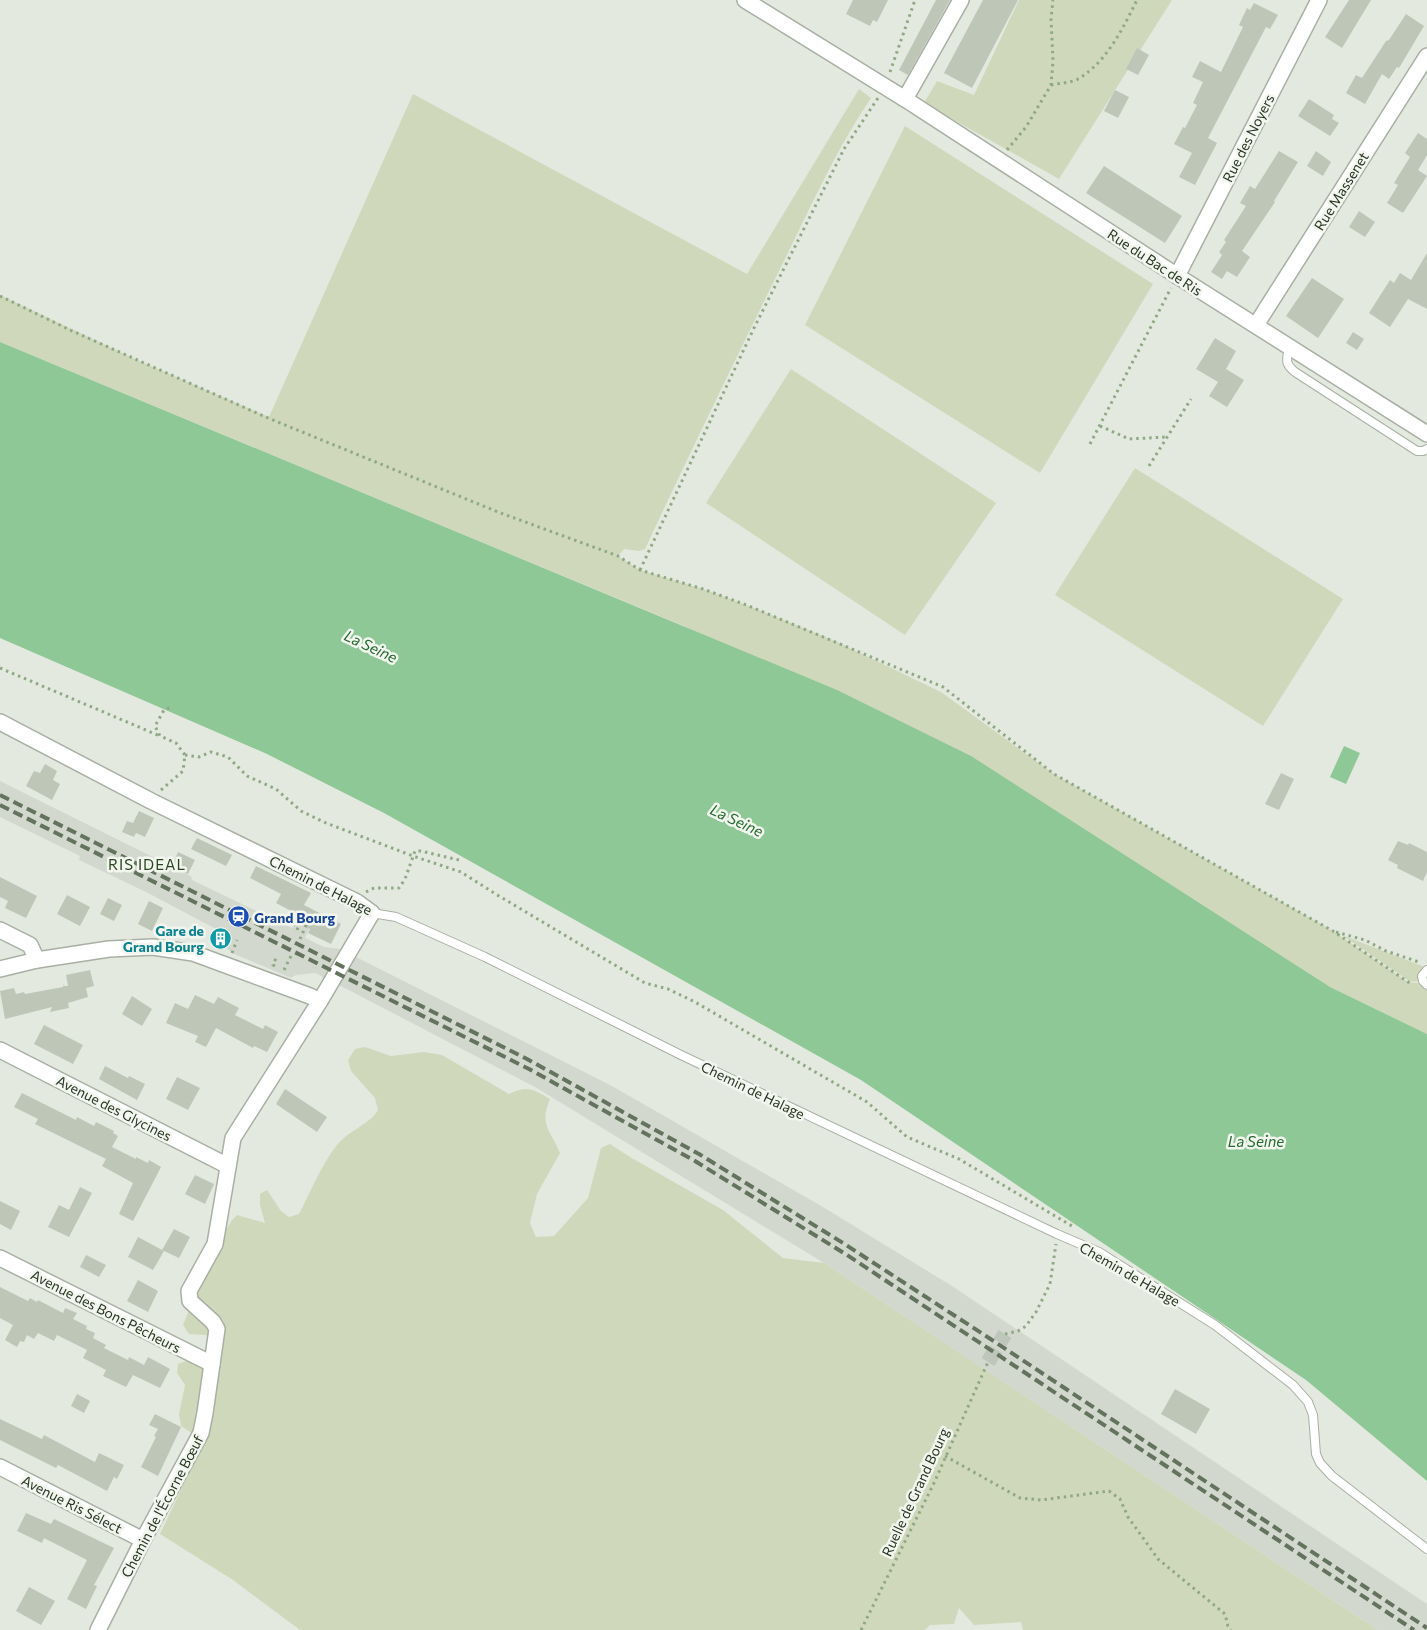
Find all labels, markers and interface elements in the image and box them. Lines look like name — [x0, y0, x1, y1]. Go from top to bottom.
street label: Rue des Noyers — [1219, 91, 1277, 185]
street label: Rue Massenet — [1310, 149, 1372, 233]
street label: Rue du Bac de Ris — [1105, 225, 1205, 299]
water label: La Seine — [342, 626, 400, 666]
water label: La Seine — [708, 800, 766, 840]
street label: Chemin de Halage — [267, 852, 375, 918]
district label: RIS IDEAL — [108, 855, 186, 873]
station icon: Grand Bourg — [226, 905, 250, 929]
place label: Grand Bourg — [254, 909, 336, 926]
place label: Gare de Grand Bourg — [123, 922, 204, 955]
building icon: Gare de Grand Bourg — [208, 926, 232, 950]
street label: Chemin de Halage — [698, 1058, 808, 1122]
street label: Avenue des Glycines — [54, 1072, 174, 1144]
water label: La Seine — [1228, 1132, 1284, 1150]
street label: Chemin de Halage — [1077, 1238, 1183, 1310]
street label: Avenue des Bons Pêcheurs — [28, 1266, 184, 1356]
street label: Ruelle de Grand Bourg — [878, 1425, 952, 1559]
street label: Chemin de l'Écorne Bœuf — [117, 1432, 207, 1580]
street label: Avenue Ris Sélect — [19, 1471, 125, 1537]

